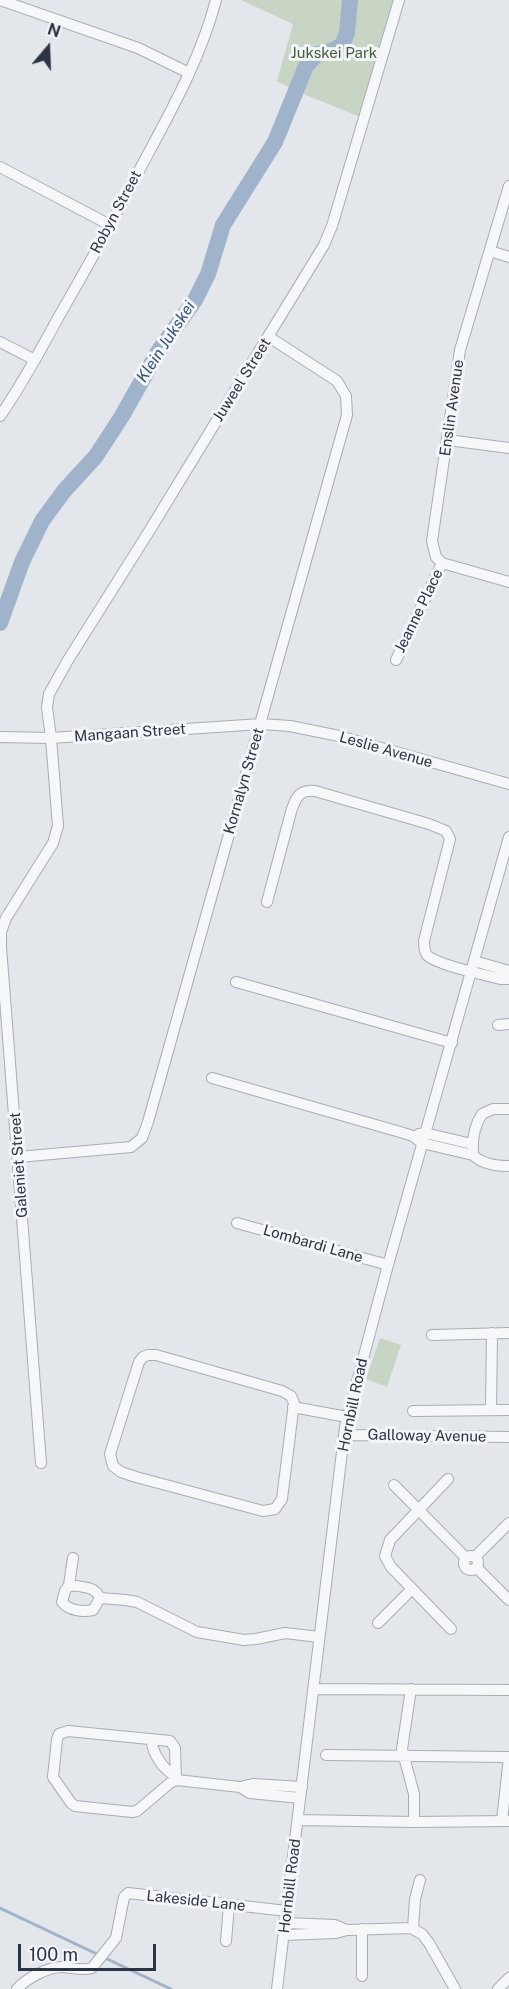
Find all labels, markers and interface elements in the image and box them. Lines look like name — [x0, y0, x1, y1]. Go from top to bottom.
north arrow — [18, 18, 78, 78]
text: N — [45, 19, 63, 42]
park label: Jukskei Park — [291, 44, 377, 62]
street label: Robyn Street — [87, 167, 145, 257]
water label: Klein Jukskei — [133, 298, 199, 386]
street label: Juweel Street — [209, 335, 275, 425]
street label: Enslin Avenue — [436, 359, 468, 457]
street label: Jeanne Place — [391, 566, 447, 656]
street label: Mangaan Street — [74, 720, 186, 746]
street label: Kornalyn Street — [220, 726, 268, 836]
street label: Leslie Avenue — [337, 728, 435, 772]
street label: Galeniet Street — [6, 1112, 32, 1218]
street label: Lombardi Lane — [261, 1221, 365, 1267]
street label: Hornbill Road — [334, 1357, 372, 1453]
street label: Galloway Avenue — [367, 1426, 487, 1446]
street label: Hornbill Road — [275, 1838, 305, 1934]
street label: Lakeside Lane — [146, 1887, 246, 1915]
scale bar — [21, 1932, 159, 1970]
text: 100 m — [29, 1944, 78, 1965]

